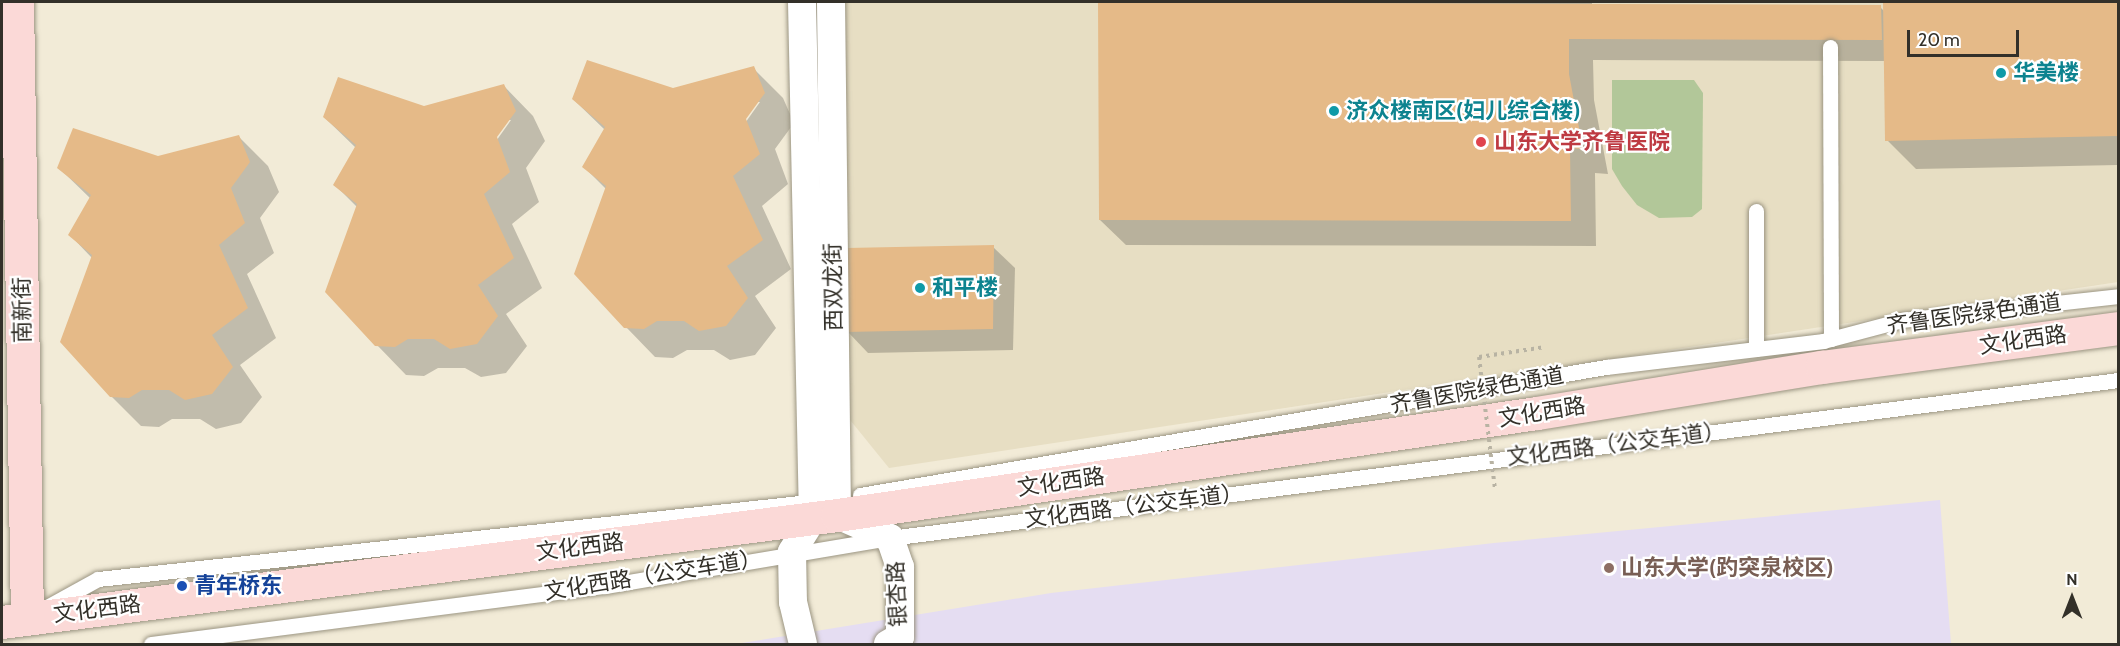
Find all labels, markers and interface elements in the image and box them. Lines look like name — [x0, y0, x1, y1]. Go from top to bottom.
scale bar — [1910, 18, 2022, 56]
text: 20 m — [1918, 29, 1960, 51]
place label: 华美楼 — [2013, 60, 2079, 86]
marker: 华美楼 — [1994, 66, 2008, 80]
place label: 济众楼南区(妇儿综合楼) — [1346, 98, 1580, 124]
marker: 济众楼南区(妇儿综合楼) — [1327, 104, 1341, 118]
place label: 山东大学齐鲁医院 — [1494, 129, 1670, 155]
marker: 山东大学齐鲁医院 — [1472, 133, 1490, 151]
street label: 西双龙街 — [819, 243, 847, 331]
place label: 和平楼 — [932, 275, 998, 301]
street label: 南新街 — [8, 277, 36, 343]
marker: 和平楼 — [913, 281, 927, 295]
street label: 齐鲁医院绿色通道 — [1885, 289, 2063, 339]
street label: 文化西路 — [1978, 321, 2068, 359]
street label: 齐鲁医院绿色通道 — [1388, 362, 1566, 418]
street label: 文化西路 — [1496, 392, 1588, 432]
street label: 文化西路（公交车道） — [1505, 417, 1727, 471]
street label: 文化西路 — [1016, 463, 1106, 501]
street label: 文化西路（公交车道） — [1023, 479, 1245, 533]
street label: 文化西路 — [535, 529, 625, 565]
street label: 文化西路（公交车道） — [542, 545, 764, 605]
place label: 山东大学(趵突泉校区) — [1621, 555, 1833, 581]
street label: 银杏路 — [882, 560, 912, 628]
marker: 山东大学(趵突泉校区) — [1602, 561, 1616, 575]
north arrow — [2042, 568, 2102, 628]
text: N — [2066, 570, 2078, 589]
place label: 青年桥东 — [194, 573, 282, 599]
marker: 青年桥东 — [175, 579, 189, 593]
street label: 文化西路 — [52, 591, 142, 627]

